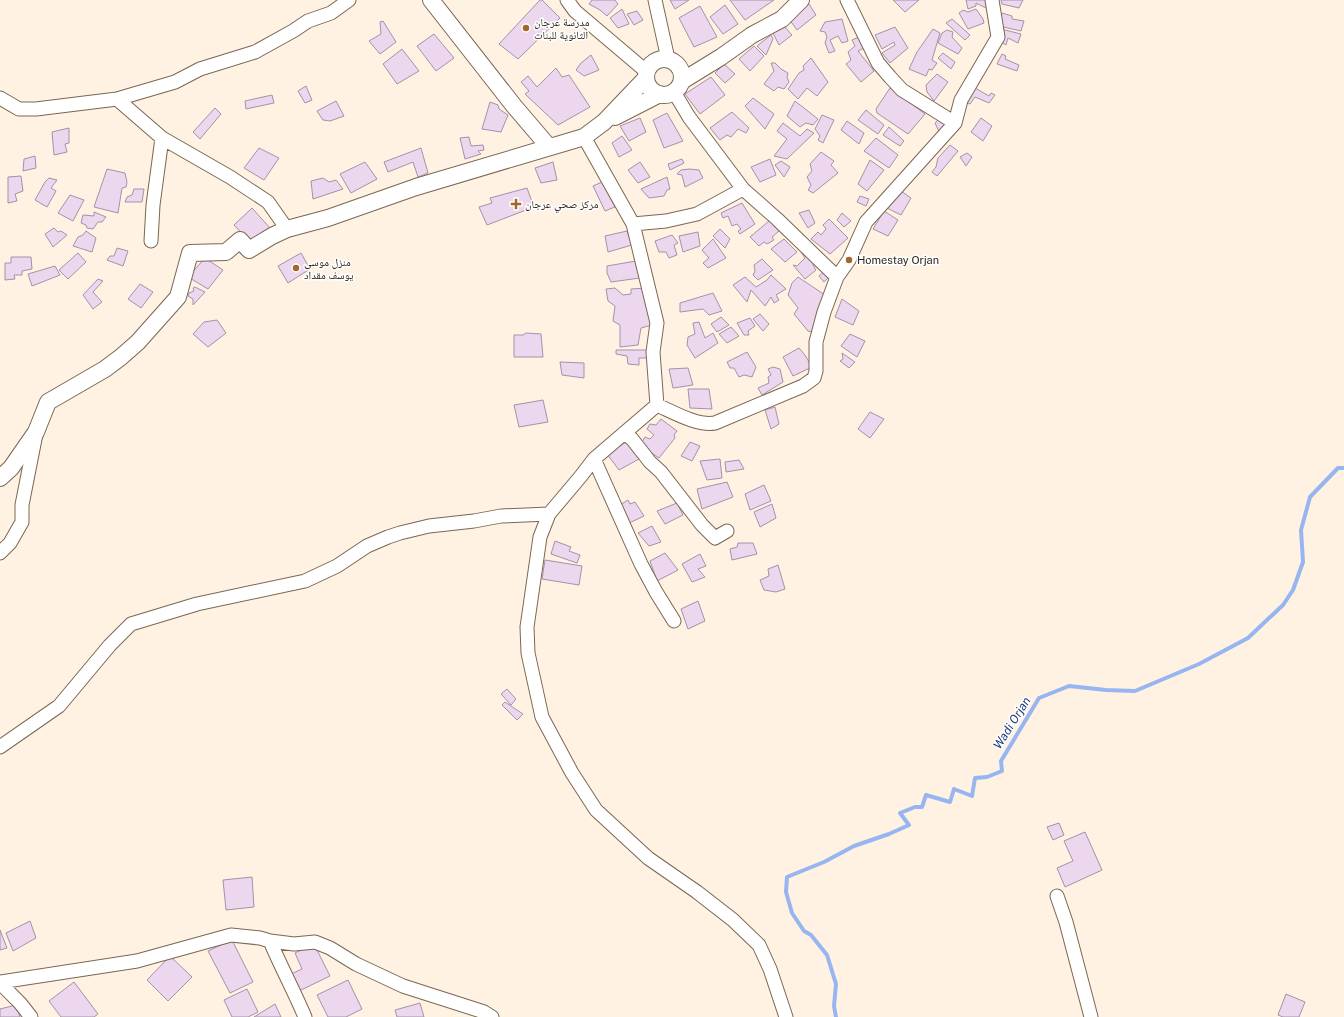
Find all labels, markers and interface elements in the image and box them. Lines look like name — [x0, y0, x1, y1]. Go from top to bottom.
place label: مدرسة عرجان الثانوية للبنات — [534, 16, 590, 41]
marker: مدرسة عرجان الثانوية للبنات — [521, 23, 531, 33]
marker: مركز صحي عرجان — [510, 198, 522, 210]
place label: مركز صحي عرجان — [525, 198, 599, 213]
place label: Homestay Orjan — [857, 254, 939, 266]
marker: Homestay Orjan — [844, 255, 854, 265]
place label: منزل موسى يوسف مقداد — [304, 256, 354, 281]
marker: منزل موسى يوسف مقداد — [291, 263, 301, 273]
water label: Wadi Orjan — [991, 694, 1034, 752]

